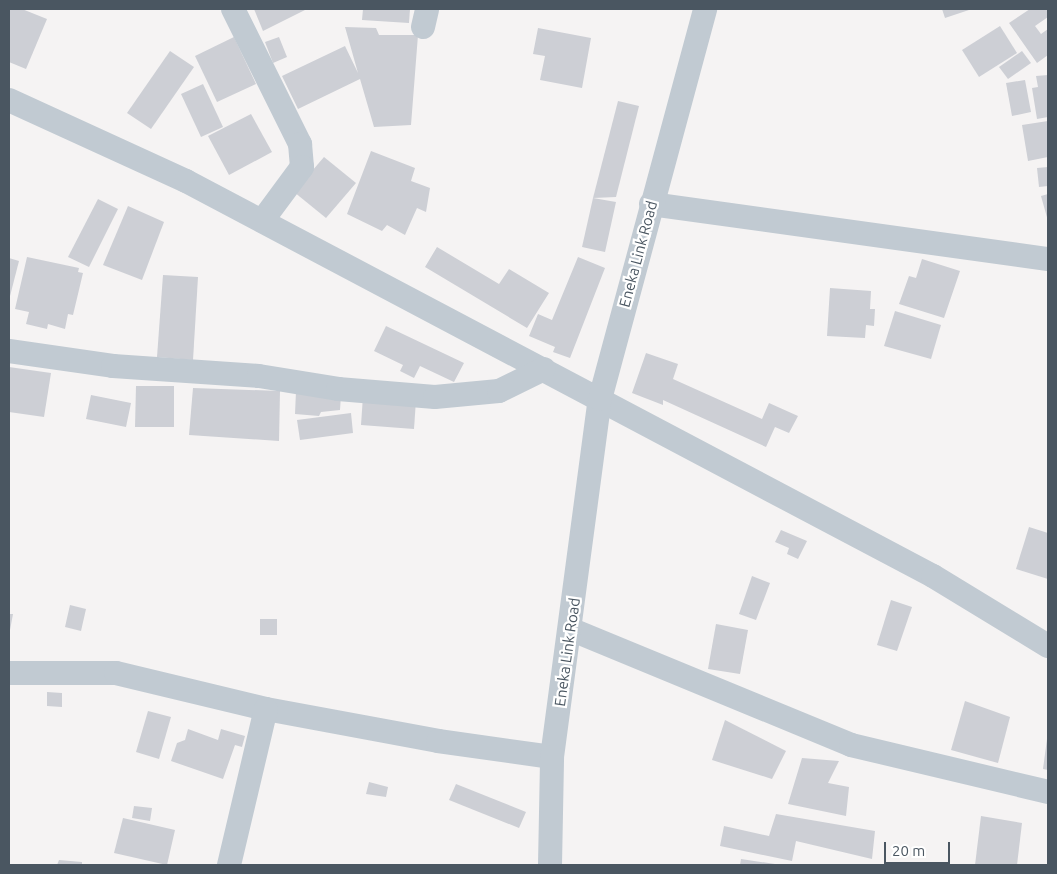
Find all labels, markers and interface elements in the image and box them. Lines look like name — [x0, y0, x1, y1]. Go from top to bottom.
street label: Eneka Link Road — [615, 199, 661, 309]
street label: Eneka Link Road — [550, 597, 584, 707]
scale bar — [887, 832, 953, 864]
text: 20 m — [892, 842, 925, 859]

